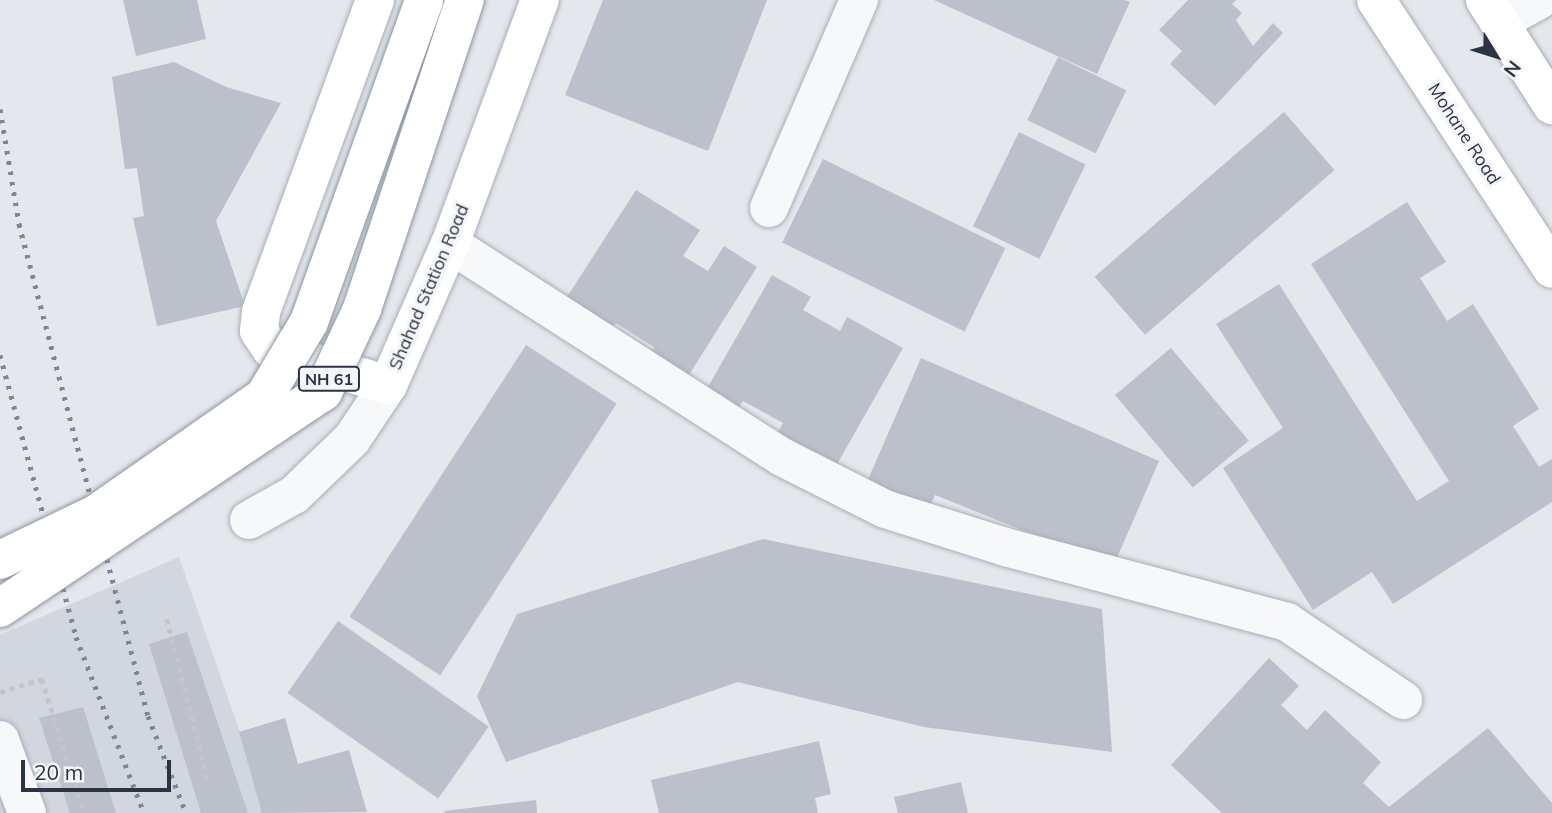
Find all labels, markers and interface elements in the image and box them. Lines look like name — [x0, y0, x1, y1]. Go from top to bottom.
north arrow — [1461, 21, 1531, 91]
text: N — [1499, 56, 1526, 82]
street label: Mohane Road — [1423, 79, 1505, 189]
street label: Shahad Station Road — [384, 201, 474, 373]
road number: NH 61 — [298, 366, 360, 392]
scale bar — [24, 746, 175, 790]
text: 20 m — [34, 759, 83, 785]

